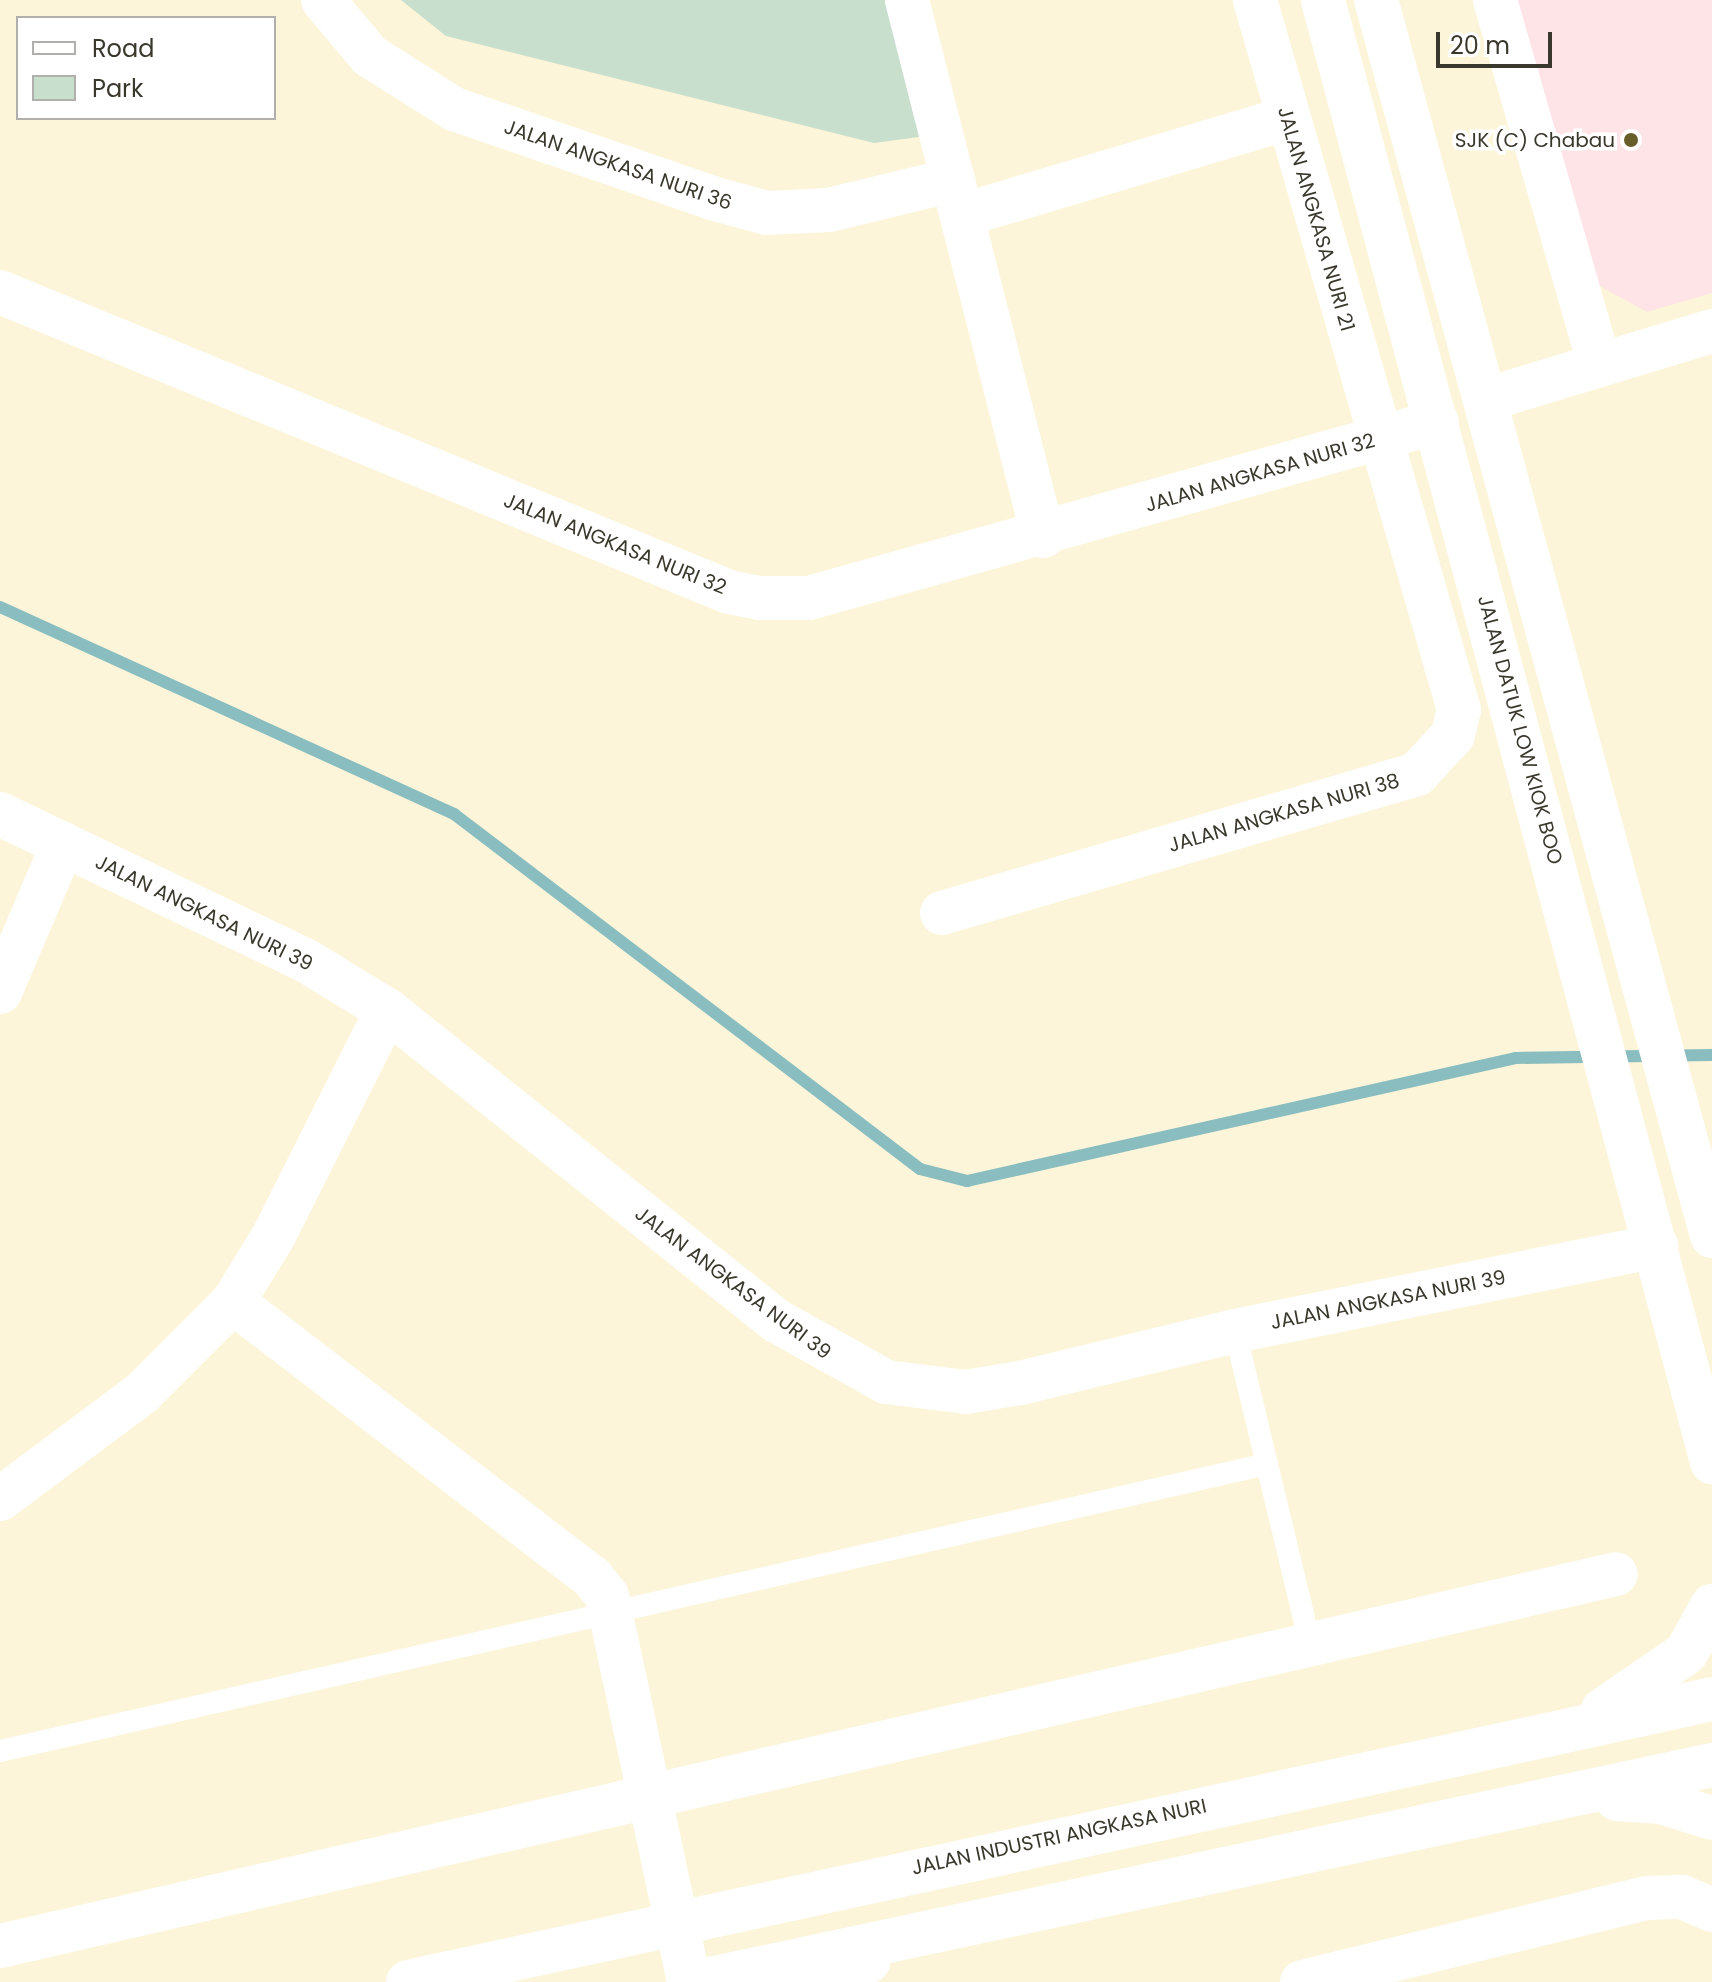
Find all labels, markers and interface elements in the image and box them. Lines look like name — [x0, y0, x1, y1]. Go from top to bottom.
legend — [16, 16, 276, 120]
scale bar — [1440, 16, 1556, 66]
text: 20 m — [1450, 29, 1510, 62]
text: Road — [92, 32, 154, 65]
text: Park — [92, 72, 143, 105]
street label: JALAN ANGKASA NURI 21 — [1272, 104, 1360, 334]
street label: JALAN ANGKASA NURI 36 — [501, 115, 735, 215]
place label: SJK (C) Chabau — [1455, 128, 1615, 152]
marker: SJK (C) Chabau — [1622, 131, 1640, 149]
street label: JALAN ANGKASA NURI 32 — [1142, 429, 1378, 517]
street label: JALAN ANGKASA NURI 32 — [500, 488, 730, 600]
street label: JALAN DATUK LOW KIOK BOO — [1472, 593, 1568, 867]
street label: JALAN ANGKASA NURI 38 — [1166, 769, 1402, 857]
street label: JALAN ANGKASA NURI 39 — [91, 850, 317, 976]
street label: JALAN ANGKASA NURI 39 — [630, 1201, 836, 1365]
street label: JALAN ANGKASA NURI 39 — [1268, 1265, 1508, 1335]
street label: JALAN INDUSTRI ANGKASA NURI — [909, 1794, 1209, 1880]

